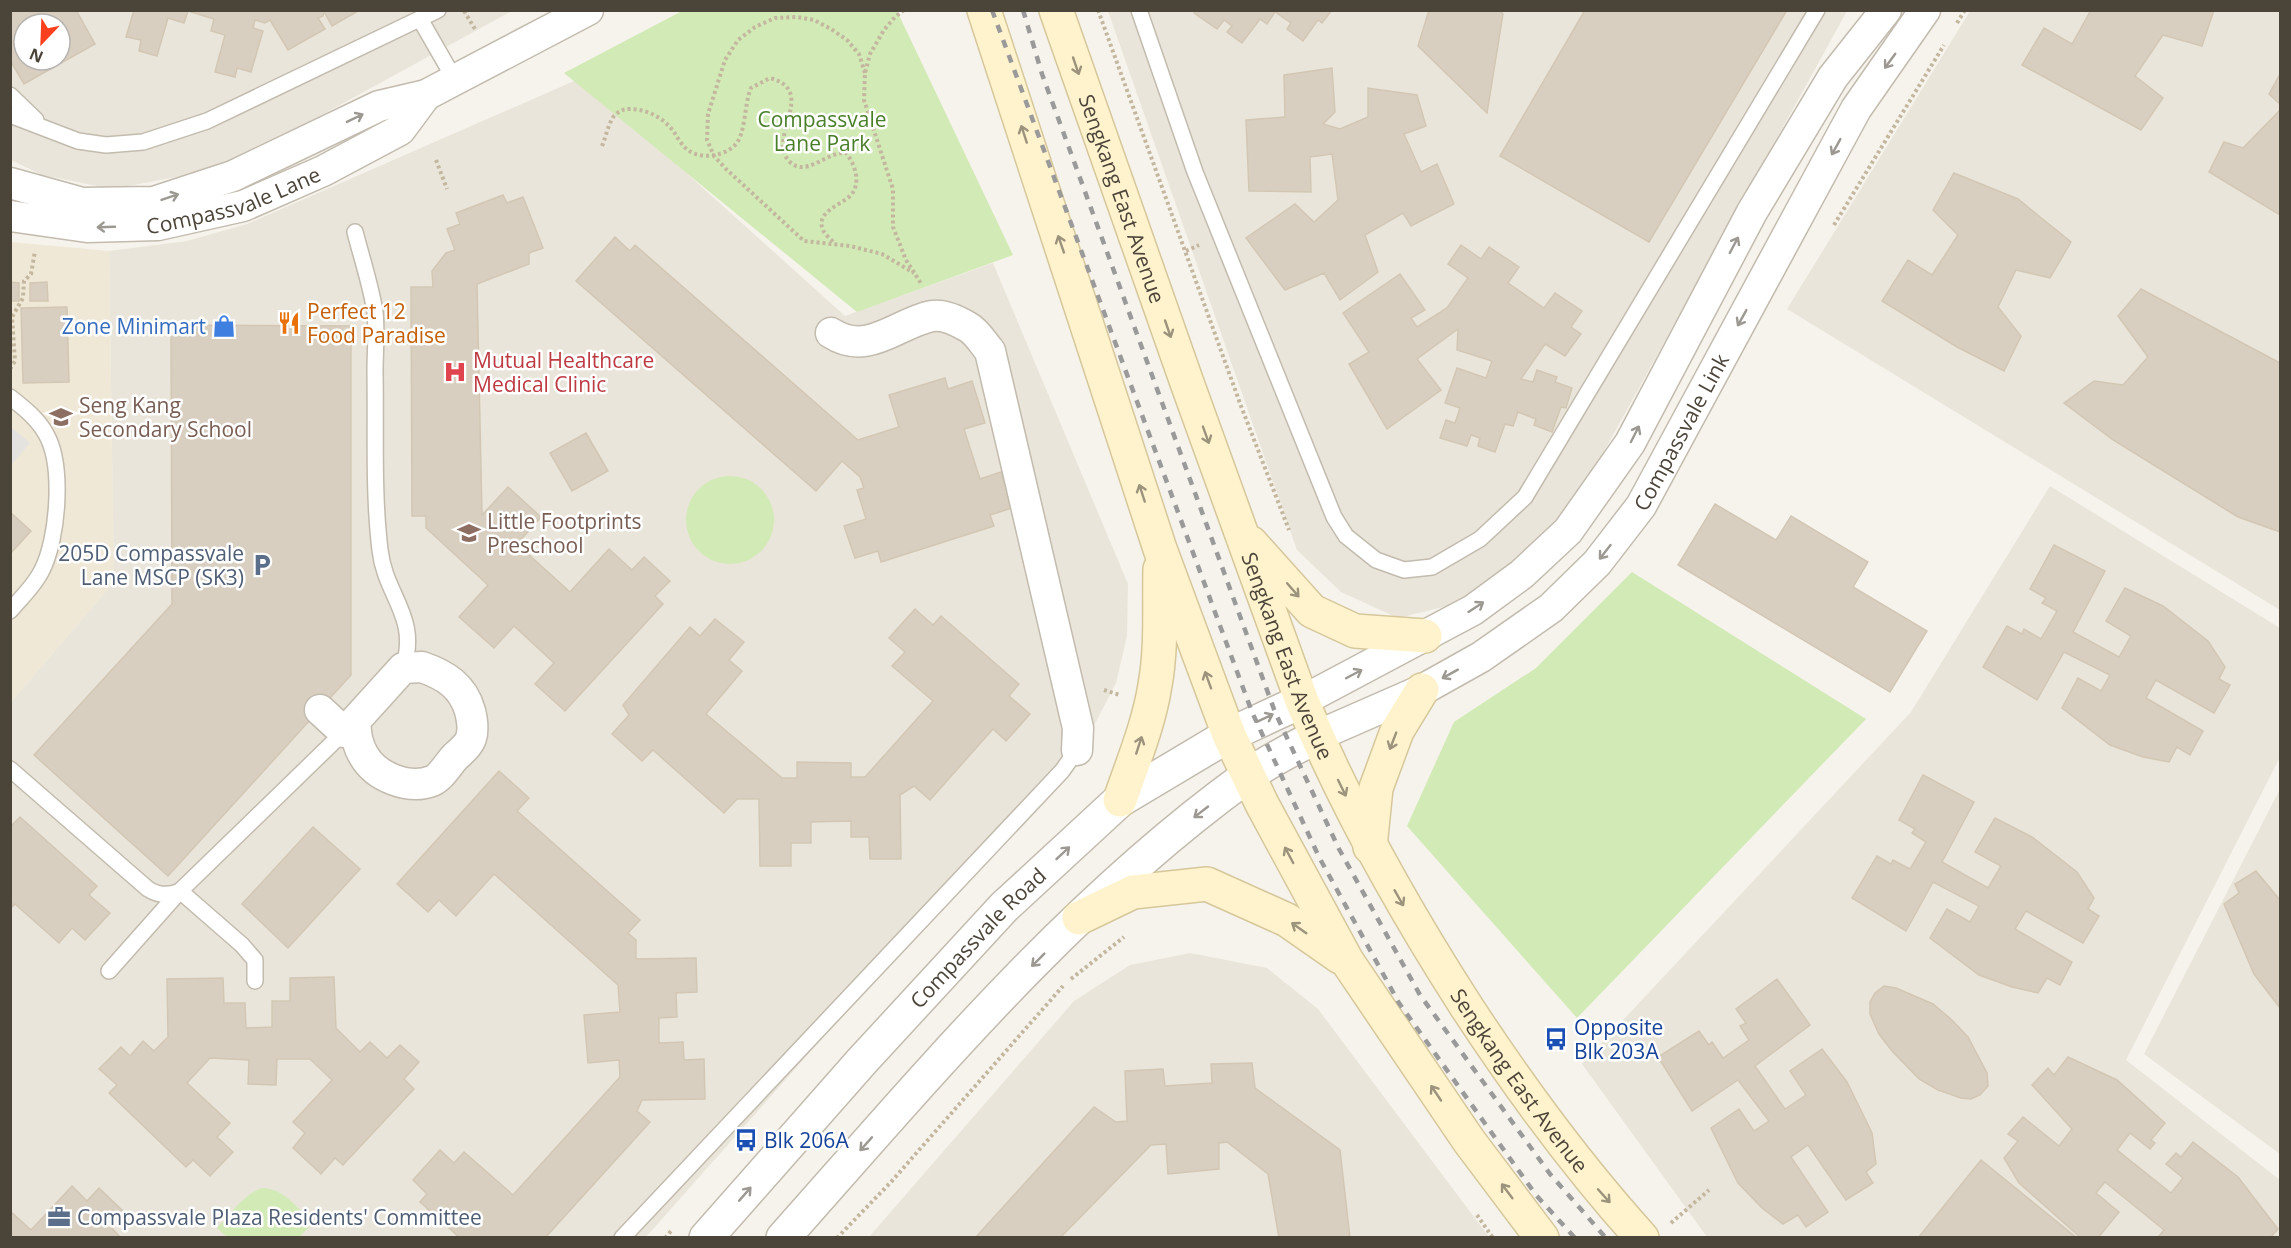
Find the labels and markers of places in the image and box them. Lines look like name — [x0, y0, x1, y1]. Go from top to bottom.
place label: Perfect 12 Food Paradise — [307, 297, 446, 349]
restaurant icon: Perfect 12 Food Paradise — [276, 310, 302, 336]
place label: Zone Minimart — [62, 312, 206, 340]
shop icon: Zone Minimart — [211, 313, 237, 339]
place label: Mutual Healthcare Medical Clinic — [473, 346, 654, 398]
hospital icon: Mutual Healthcare Medical Clinic — [442, 359, 468, 385]
place label: Seng Kang Secondary School — [79, 391, 252, 443]
school or university icon: Seng Kang Secondary School — [48, 404, 74, 430]
place label: Little Footprints Preschool — [487, 507, 641, 559]
school or university icon: Little Footprints Preschool — [456, 520, 482, 546]
place label: 205D Compassvale Lane MSCP (SK3) — [58, 539, 244, 591]
parking icon: 205D Compassvale Lane MSCP (SK3) — [249, 552, 275, 578]
place label: Opposite Blk 203A — [1574, 1013, 1663, 1065]
bus stop icon: Opposite Blk 203A — [1543, 1026, 1569, 1052]
place label: Blk 206A — [764, 1126, 849, 1154]
bus stop icon: Blk 206A — [733, 1127, 759, 1153]
place label: Compassvale Plaza Residents' Committee — [77, 1203, 482, 1231]
office icon: Compassvale Plaza Residents' Committee — [46, 1204, 72, 1230]

